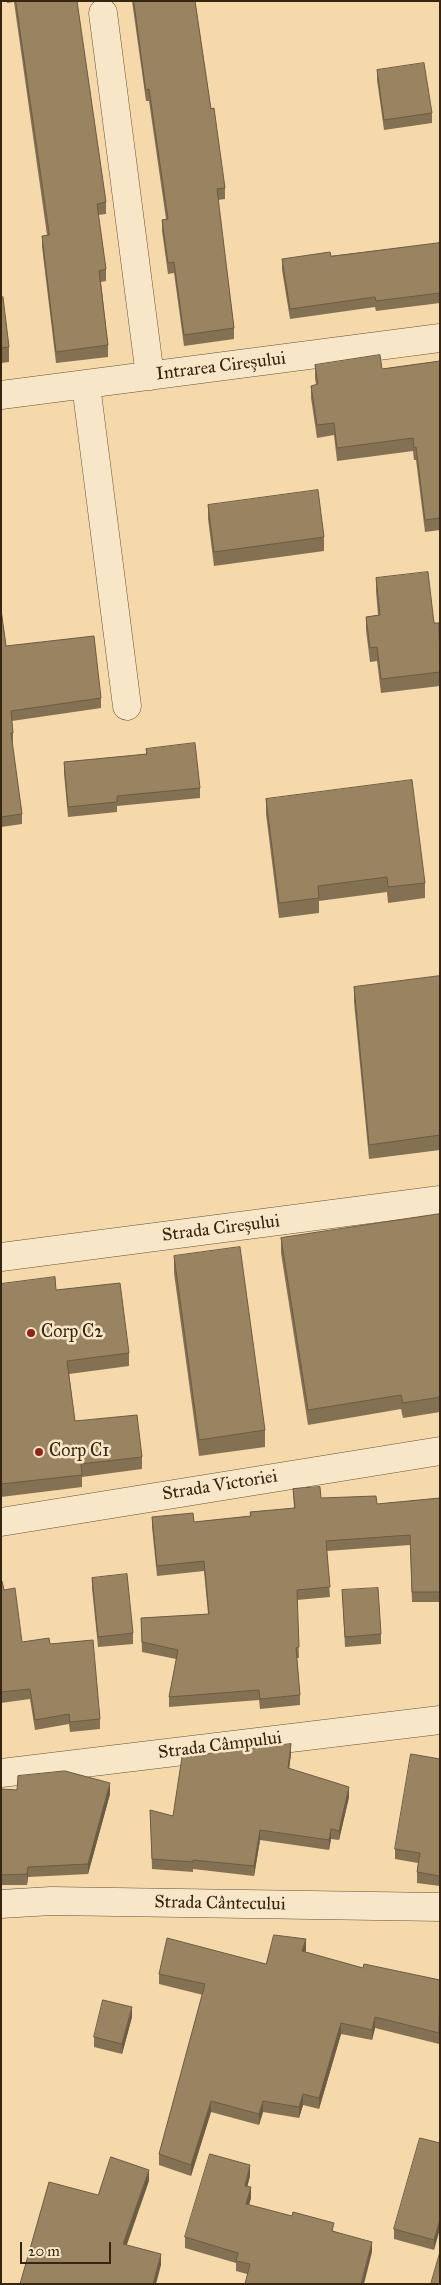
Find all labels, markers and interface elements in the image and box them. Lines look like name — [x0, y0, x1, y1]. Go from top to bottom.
street label: Intrarea Cireșului — [155, 348, 287, 386]
street label: Strada Cireșului — [161, 1211, 281, 1247]
place label: Corp C2 — [41, 1322, 103, 1344]
marker: Corp C2 — [25, 1327, 37, 1339]
place label: Corp C1 — [49, 1441, 109, 1463]
marker: Corp C1 — [33, 1446, 45, 1458]
street label: Strada Victoriei — [161, 1466, 279, 1506]
street label: Strada Câmpului — [157, 1728, 283, 1764]
street label: Strada Cântecului — [154, 1892, 286, 1916]
scale bar — [22, 2232, 114, 2264]
text: 20 m — [28, 2242, 60, 2260]

